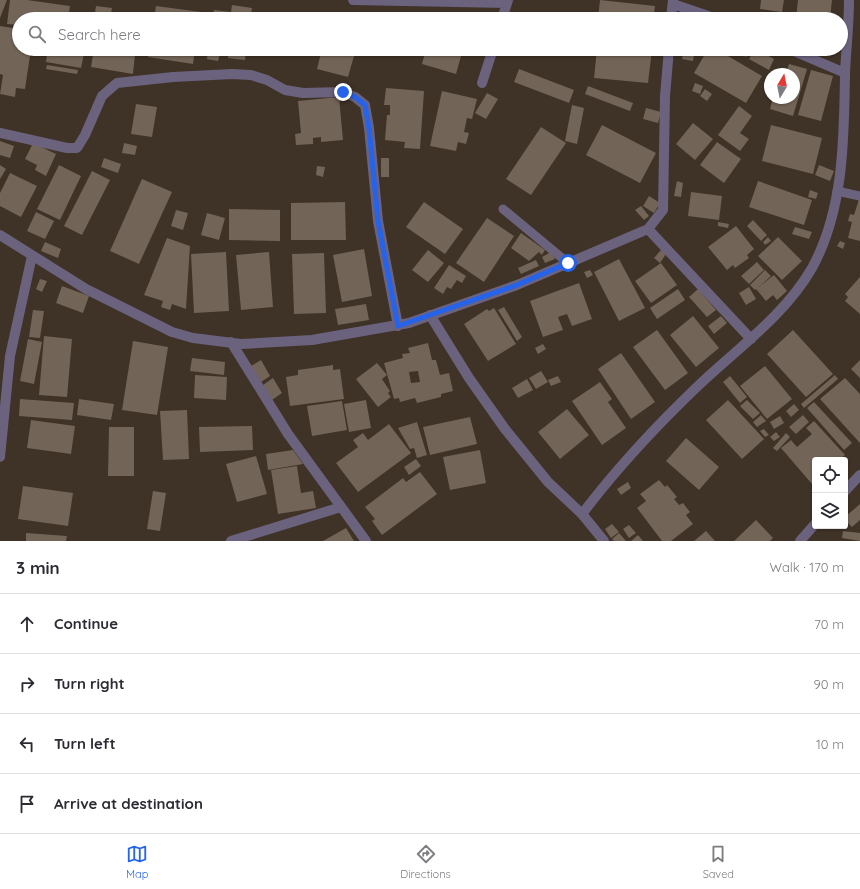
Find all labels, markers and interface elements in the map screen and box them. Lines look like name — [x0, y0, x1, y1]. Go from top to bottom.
search box — [12, 12, 848, 56]
icon: search — [26, 23, 48, 45]
text: Search here — [58, 25, 141, 44]
north arrow — [764, 68, 800, 104]
route end — [334, 83, 352, 101]
route start — [559, 254, 577, 272]
map controls — [812, 457, 848, 529]
button: locate — [812, 457, 848, 493]
button: layers — [812, 493, 848, 529]
text: 3 min — [16, 557, 60, 578]
text: Walk · 170 m — [769, 559, 844, 575]
icon: ahead — [16, 613, 38, 635]
text: Continue — [54, 614, 118, 633]
text: 70 m — [814, 616, 844, 632]
icon: right — [16, 673, 38, 695]
text: Turn right — [54, 674, 125, 693]
text: 90 m — [814, 676, 844, 692]
icon: left — [16, 733, 38, 755]
text: Turn left — [54, 734, 116, 753]
text: 10 m — [816, 736, 844, 752]
icon: arrive — [16, 793, 38, 815]
text: Arrive at destination — [54, 794, 203, 813]
tab: Map — [126, 843, 148, 881]
tab: Directions — [400, 843, 451, 881]
tab: Saved — [703, 843, 734, 881]

